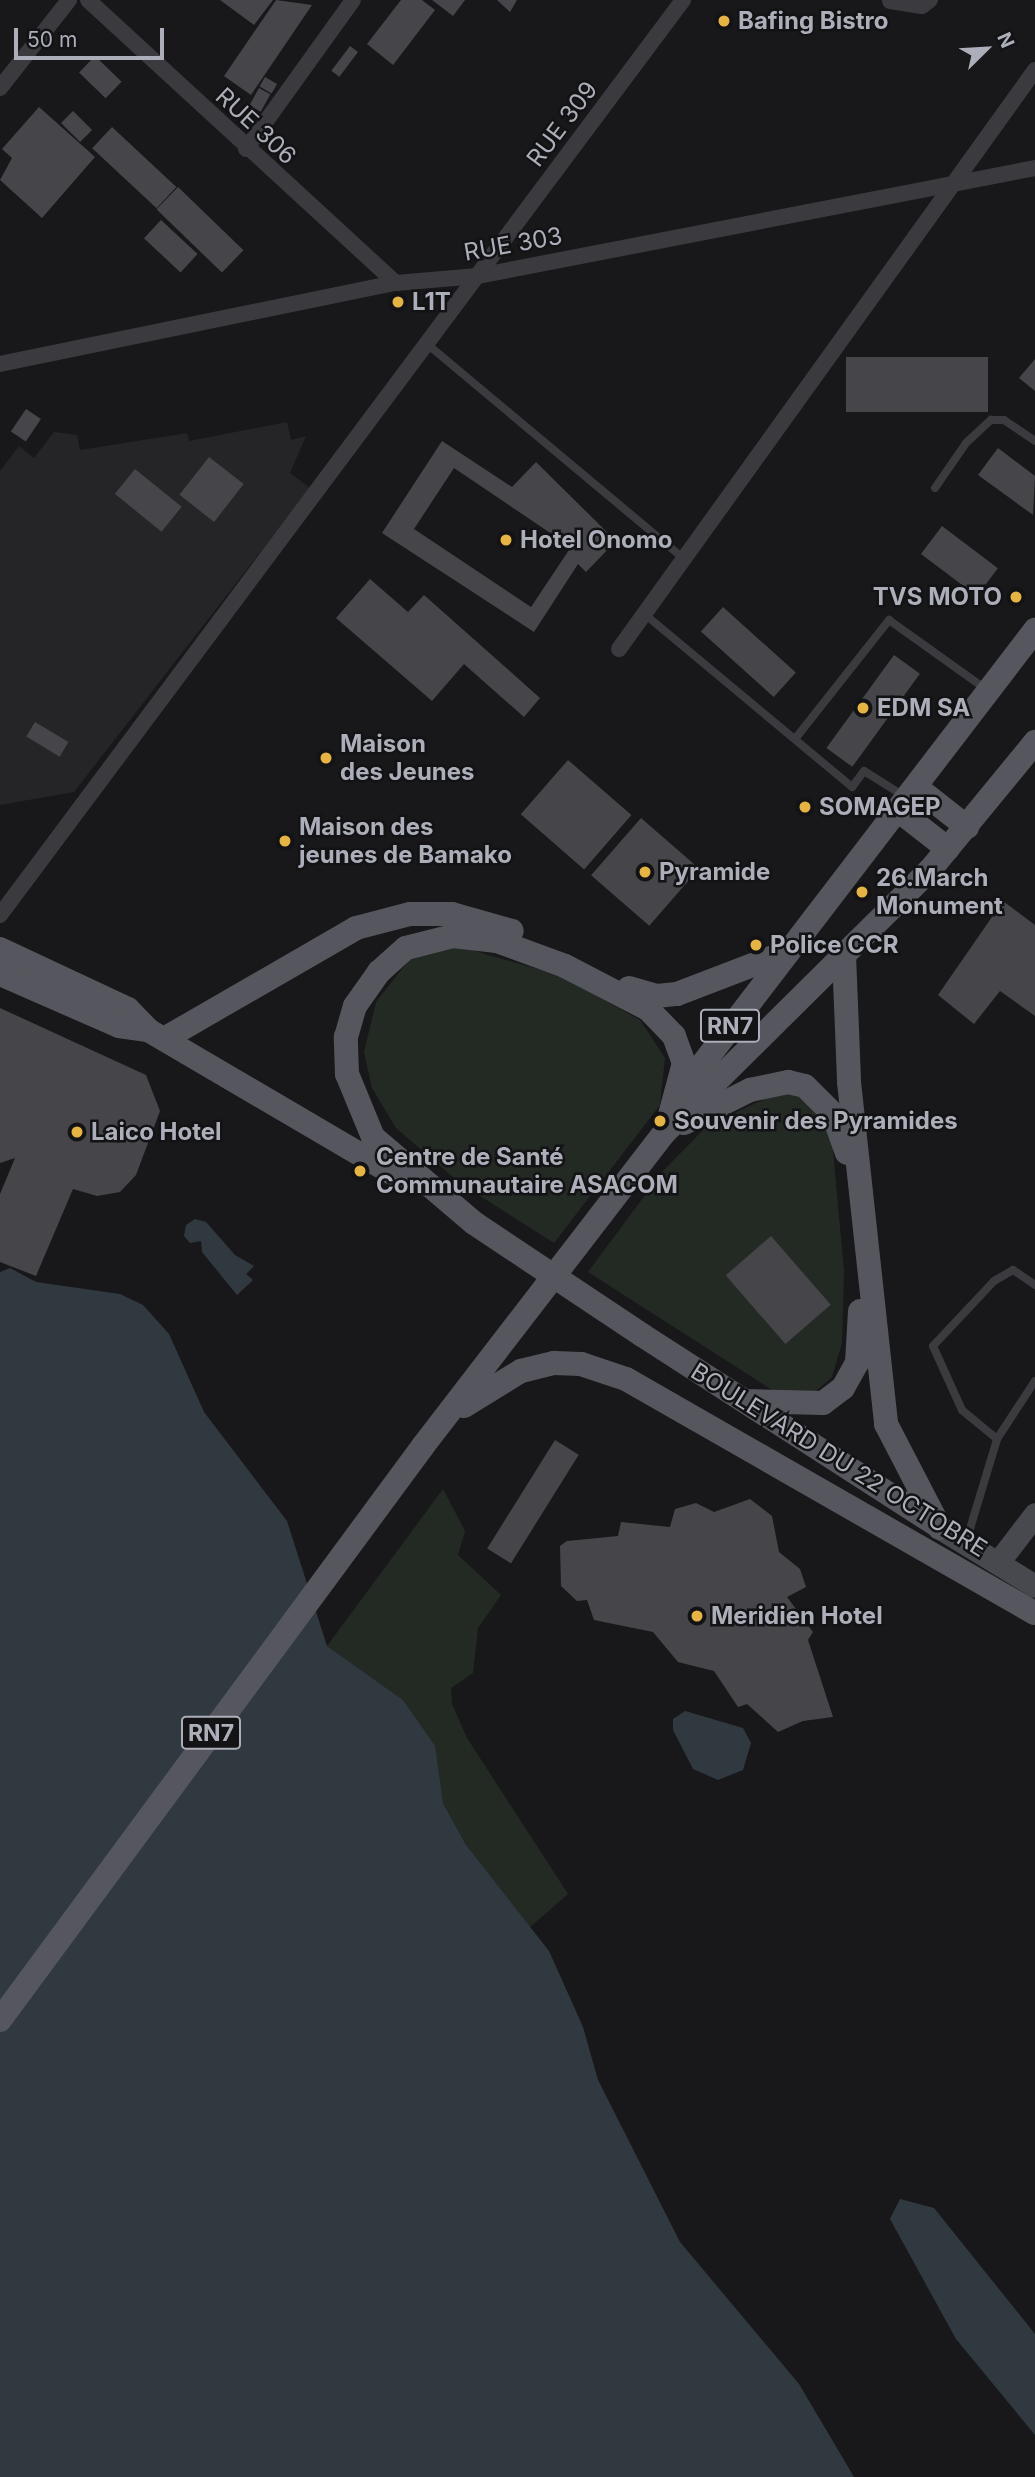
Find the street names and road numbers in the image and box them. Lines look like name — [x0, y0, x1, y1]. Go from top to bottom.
street label: RUE 309 — [521, 76, 603, 172]
street label: RUE 306 — [210, 82, 302, 170]
street label: RUE 303 — [462, 221, 564, 267]
road number: RN7 — [698, 1007, 762, 1046]
street label: BOULEVARD DU 22 OCTOBRE — [686, 1357, 992, 1563]
road number: RN7 — [180, 1714, 242, 1752]

